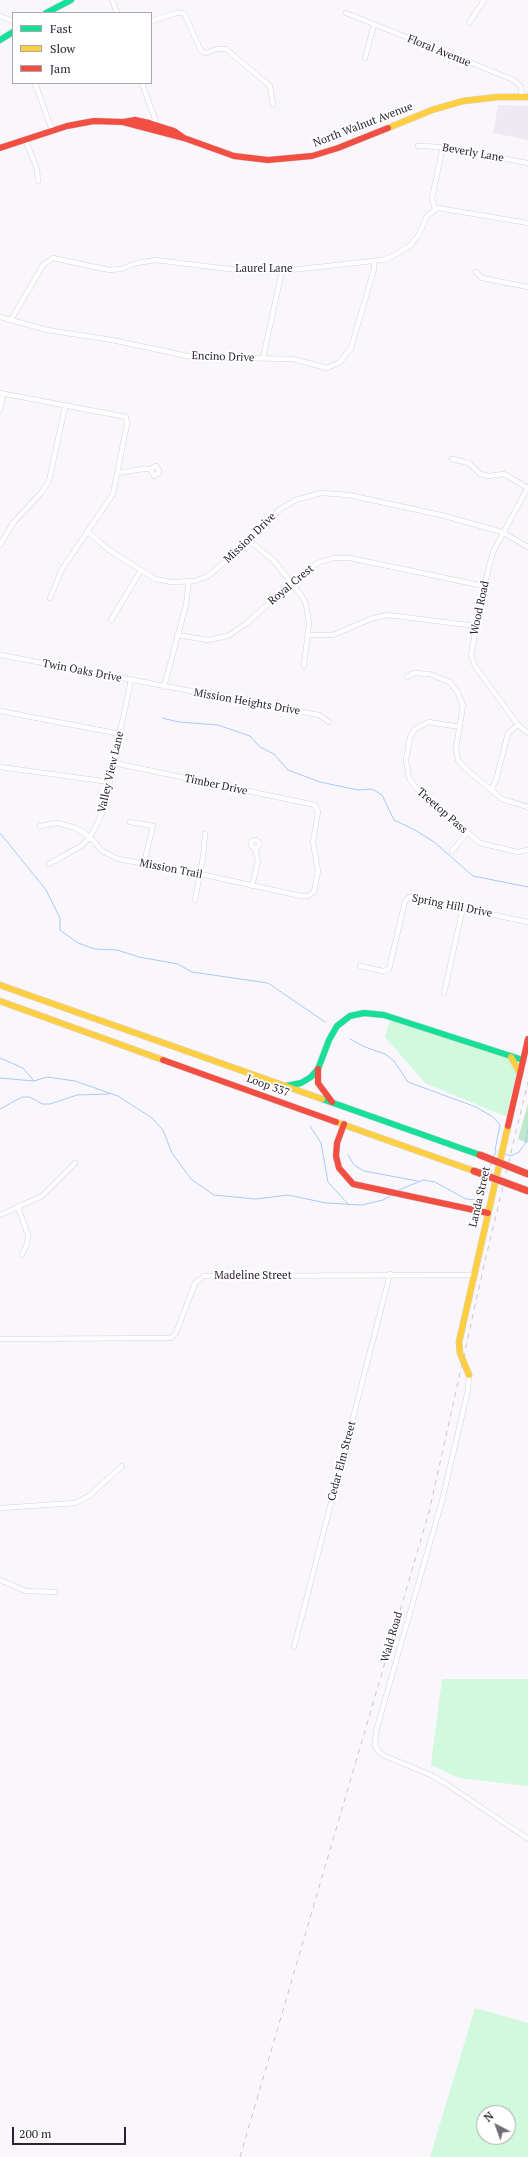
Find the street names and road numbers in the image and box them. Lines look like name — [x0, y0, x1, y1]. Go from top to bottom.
street label: Floral Avenue — [405, 32, 473, 70]
street label: North Walnut Avenue — [311, 100, 415, 150]
street label: Beverly Lane — [441, 141, 505, 165]
street label: Laurel Lane — [235, 262, 293, 276]
street label: Encino Drive — [191, 349, 255, 365]
street label: Mission Drive — [221, 510, 279, 566]
street label: Royal Crest — [266, 562, 316, 608]
street label: Wood Road — [468, 580, 492, 636]
street label: Twin Oaks Drive — [41, 657, 123, 685]
street label: Mission Heights Drive — [193, 686, 301, 718]
street label: Valley View Lane — [95, 730, 127, 814]
street label: Timber Drive — [183, 772, 249, 798]
street label: Treetop Pass — [414, 786, 470, 836]
street label: Mission Trail — [138, 856, 204, 882]
street label: Spring Hill Drive — [411, 892, 493, 920]
street label: Loop 337 — [245, 1072, 291, 1100]
street label: Landa Street — [467, 1165, 493, 1229]
street label: Madeline Street — [214, 1269, 292, 1283]
street label: Cedar Elm Street — [325, 1420, 359, 1502]
street label: Wald Road — [379, 1610, 405, 1664]

